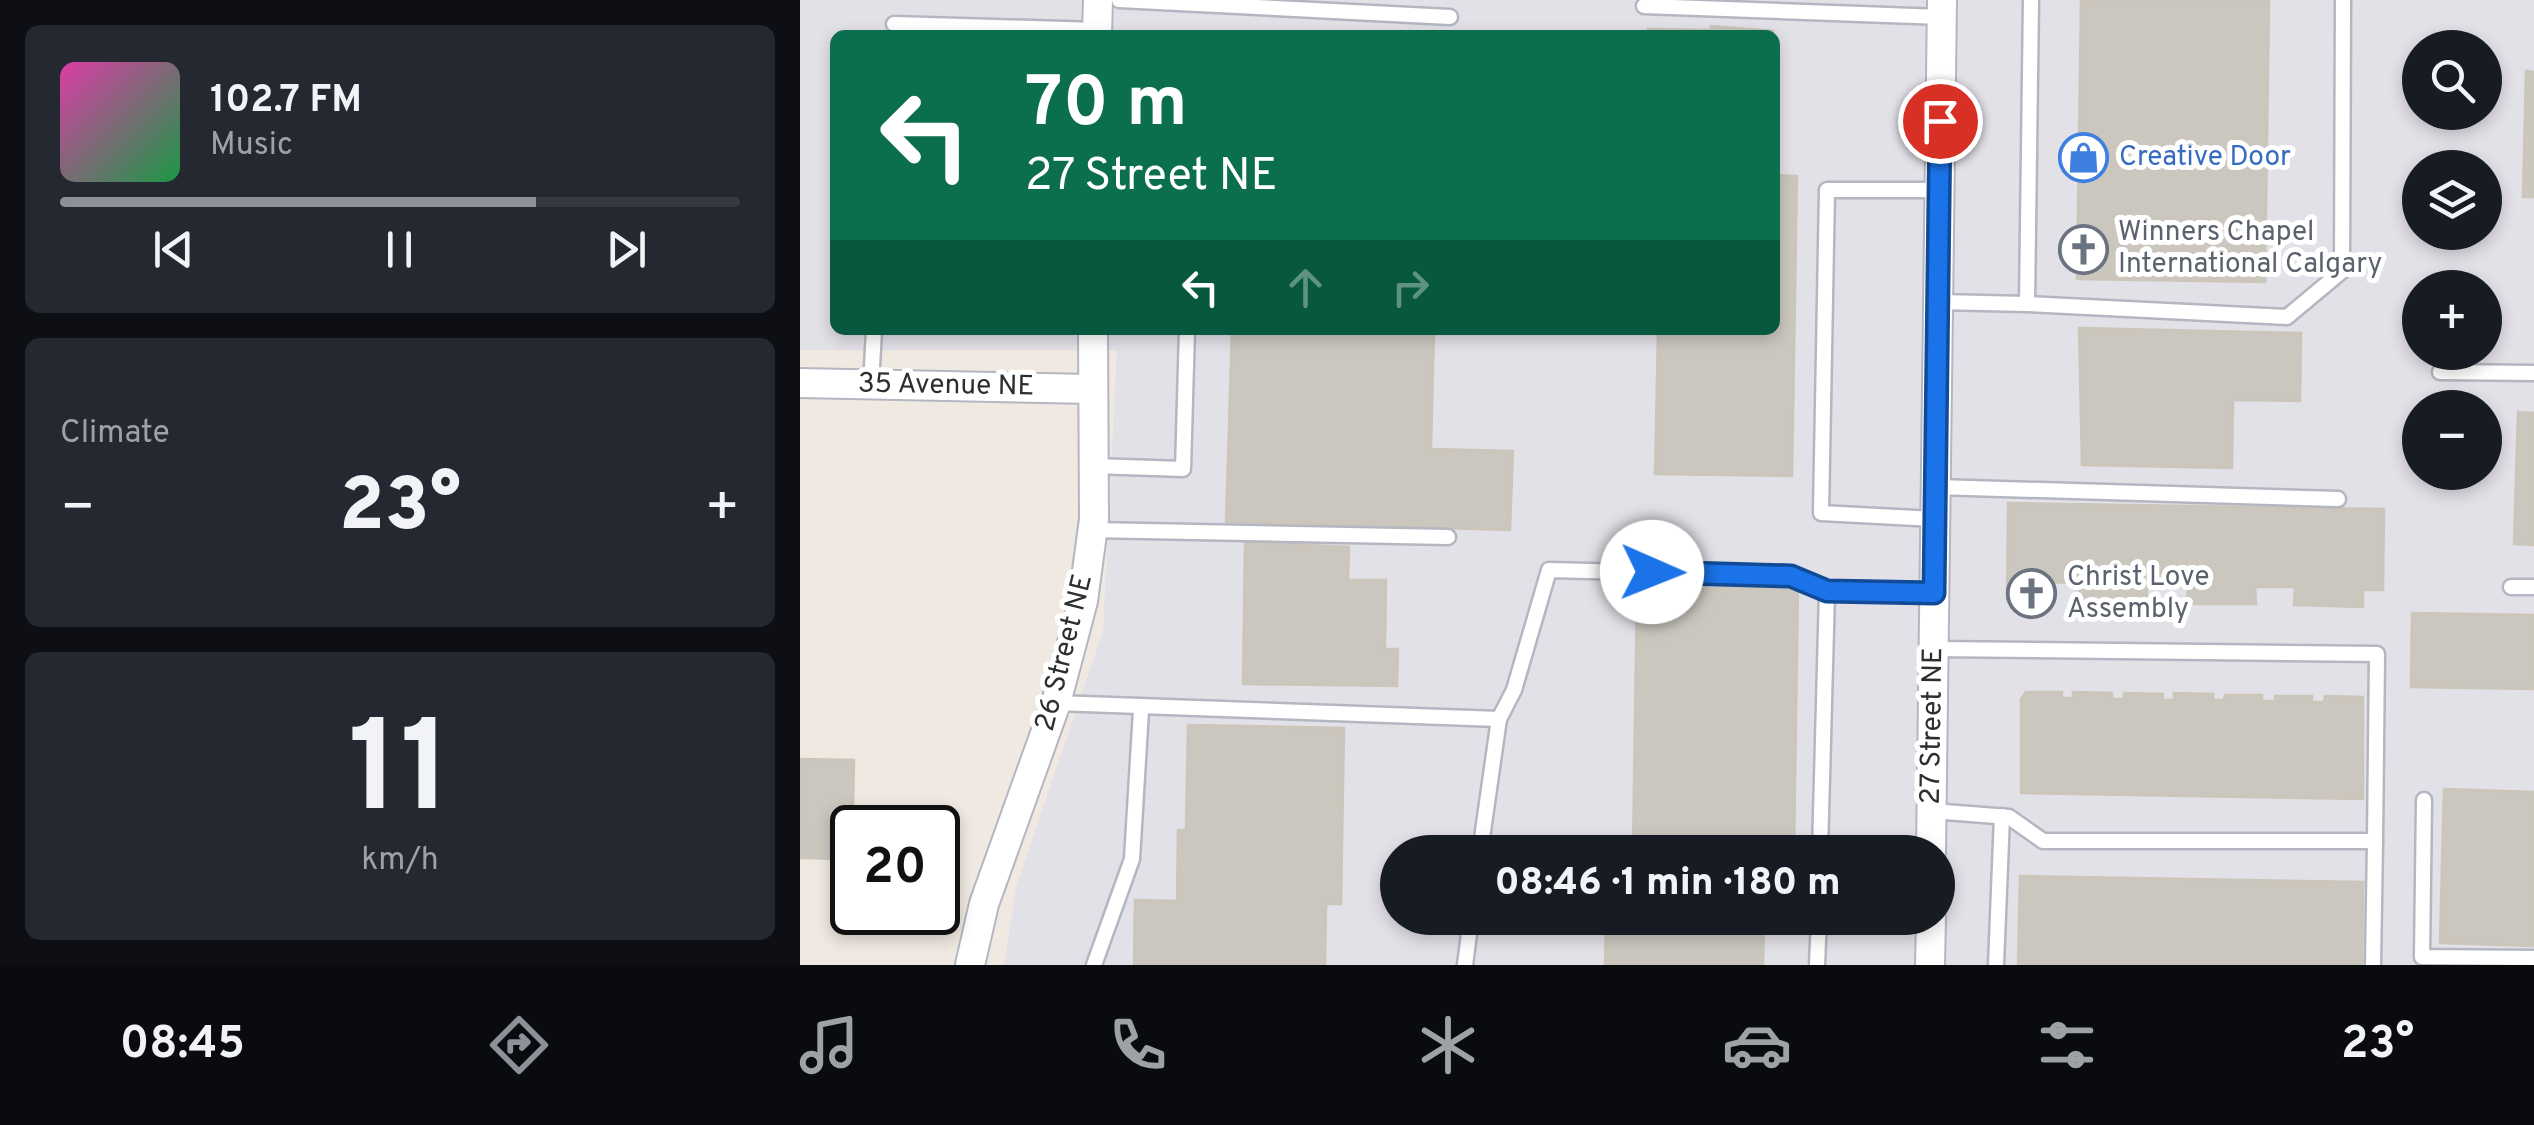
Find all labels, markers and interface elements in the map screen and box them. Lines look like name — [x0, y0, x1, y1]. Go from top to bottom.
map controls — [2402, 30, 2502, 490]
button: search — [2402, 30, 2502, 130]
text: 70 m — [1025, 62, 1188, 151]
icon: left — [860, 70, 990, 200]
text: 102.7 FM — [210, 77, 362, 126]
pin — [1898, 79, 1983, 164]
icon: arrive — [1913, 94, 1968, 149]
text: Music — [210, 126, 293, 166]
shop icon: Creative Door — [2058, 132, 2110, 184]
place label: Creative Door — [2119, 140, 2291, 176]
text: 27 Street NE — [1025, 149, 1277, 206]
button: layers — [2402, 150, 2502, 250]
place label: Winners Chapel International Calgary — [2118, 215, 2382, 283]
icon: previous — [146, 222, 201, 277]
icon: pause — [372, 222, 427, 277]
icon: next — [599, 222, 654, 277]
church icon: Winners Chapel International Calgary — [2057, 223, 2109, 275]
icon: left — [1173, 260, 1228, 315]
icon: ahead — [1278, 260, 1333, 315]
icon: right — [1383, 260, 1438, 315]
button: + — [2402, 270, 2502, 370]
street label: 35 Avenue NE — [858, 366, 1034, 406]
button: − — [2402, 390, 2502, 490]
text: Climate — [60, 414, 170, 454]
text: 23° — [339, 462, 461, 557]
text: − — [60, 475, 95, 545]
text: + — [705, 475, 740, 545]
position arrow — [1600, 520, 1704, 624]
place label: Christ Love Assembly — [2067, 560, 2210, 628]
church icon: Christ Love Assembly — [2006, 568, 2058, 620]
street label: 26 Street NE — [1028, 571, 1102, 735]
street label: 27 Street NE — [1914, 647, 1952, 805]
text: 11 — [348, 693, 452, 858]
speed limit sign: 20 — [830, 805, 960, 935]
text: km/h — [361, 841, 439, 881]
text: 08:46 · 1 min · 180 m — [1494, 860, 1841, 909]
icon: directions — [484, 1010, 554, 1080]
icon: music — [794, 1010, 864, 1080]
icon: phone — [1103, 1010, 1173, 1080]
icon: climate — [1413, 1010, 1483, 1080]
icon: car — [1722, 1010, 1792, 1080]
icon: filters — [2032, 1010, 2102, 1080]
text: 08:45 — [120, 1017, 245, 1074]
text: 23° — [2341, 1017, 2414, 1074]

